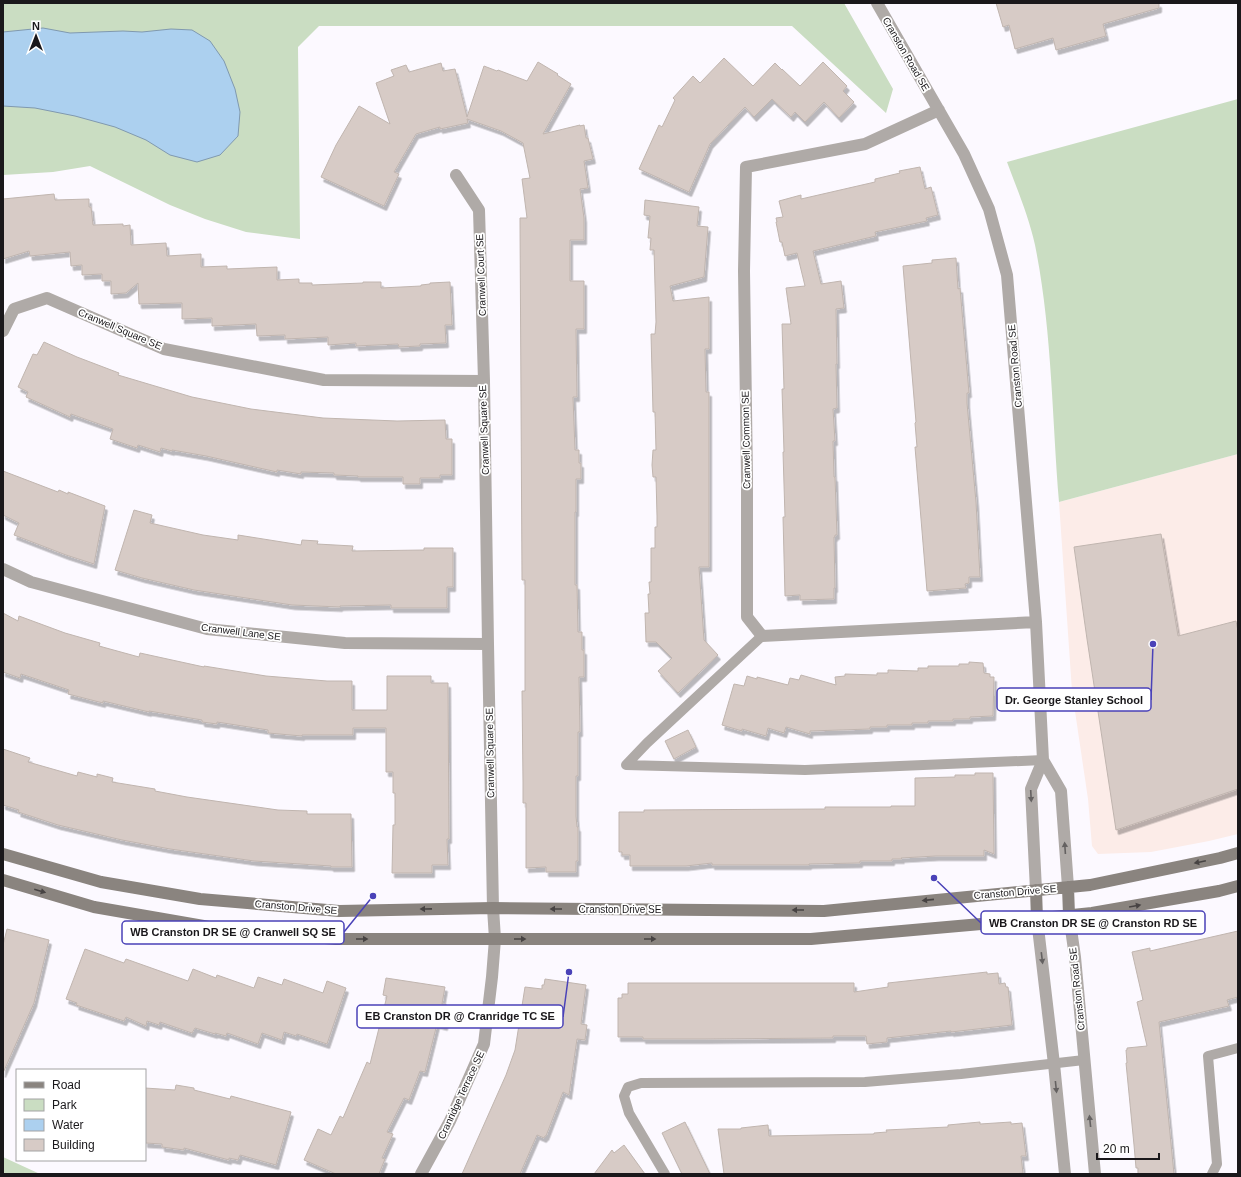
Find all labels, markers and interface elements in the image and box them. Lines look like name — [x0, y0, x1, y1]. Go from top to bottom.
street label: Cranston Road SE — [880, 15, 932, 93]
north arrow — [16, 16, 56, 56]
text: N — [32, 20, 40, 32]
street label: Cranwell Court SE — [474, 233, 488, 316]
street label: Cranwell Square SE — [76, 306, 164, 352]
street label: Cranston Road SE — [1006, 324, 1024, 408]
street label: Cranwell Square SE — [477, 384, 491, 475]
street label: Cranwell Common SE — [740, 390, 752, 489]
street label: Cranwell Lane SE — [201, 622, 282, 642]
callout: Dr. George Stanley School — [997, 688, 1151, 711]
text: Dr. George Stanley School — [1005, 694, 1143, 706]
street label: Cranwell Square SE — [484, 708, 496, 798]
one-way arrow — [1028, 790, 1034, 803]
one-way arrow — [1061, 842, 1068, 854]
one-way arrow — [1194, 859, 1206, 865]
street label: Cranston Drive SE — [973, 883, 1057, 901]
one-way arrow — [35, 888, 47, 894]
one-way arrow — [921, 897, 934, 904]
street label: Cranston Drive SE — [254, 898, 338, 916]
one-way arrow — [1129, 902, 1141, 908]
street label: Cranston Drive SE — [579, 904, 662, 915]
one-way arrow — [419, 906, 432, 912]
one-way arrow — [549, 906, 562, 912]
one-way arrow — [791, 907, 804, 913]
callout: WB Cranston DR SE @ Cranston RD SE — [981, 911, 1205, 934]
text: WB Cranston DR SE @ Cranston RD SE — [989, 917, 1197, 929]
callout: WB Cranston DR SE @ Cranwell SQ SE — [122, 921, 344, 944]
text: WB Cranston DR SE @ Cranwell SQ SE — [130, 926, 336, 938]
one-way arrow — [356, 936, 369, 942]
one-way arrow — [514, 936, 527, 942]
one-way arrow — [644, 936, 657, 942]
street label: Cranston Road SE — [1067, 947, 1087, 1031]
one-way arrow — [1039, 952, 1045, 964]
callout: EB Cranston DR @ Cranridge TC SE — [357, 1005, 563, 1028]
text: EB Cranston DR @ Cranridge TC SE — [365, 1010, 555, 1022]
street label: Cranridge Terrace SE — [436, 1049, 486, 1141]
legend — [16, 1069, 146, 1161]
text: Road — [52, 1078, 81, 1092]
one-way arrow — [1053, 1081, 1060, 1093]
text: Park — [52, 1098, 78, 1112]
one-way arrow — [1087, 1115, 1093, 1127]
text: Water — [52, 1118, 84, 1132]
scale bar — [1097, 1135, 1159, 1161]
text: Building — [52, 1138, 95, 1152]
text: 20 m — [1103, 1142, 1130, 1156]

